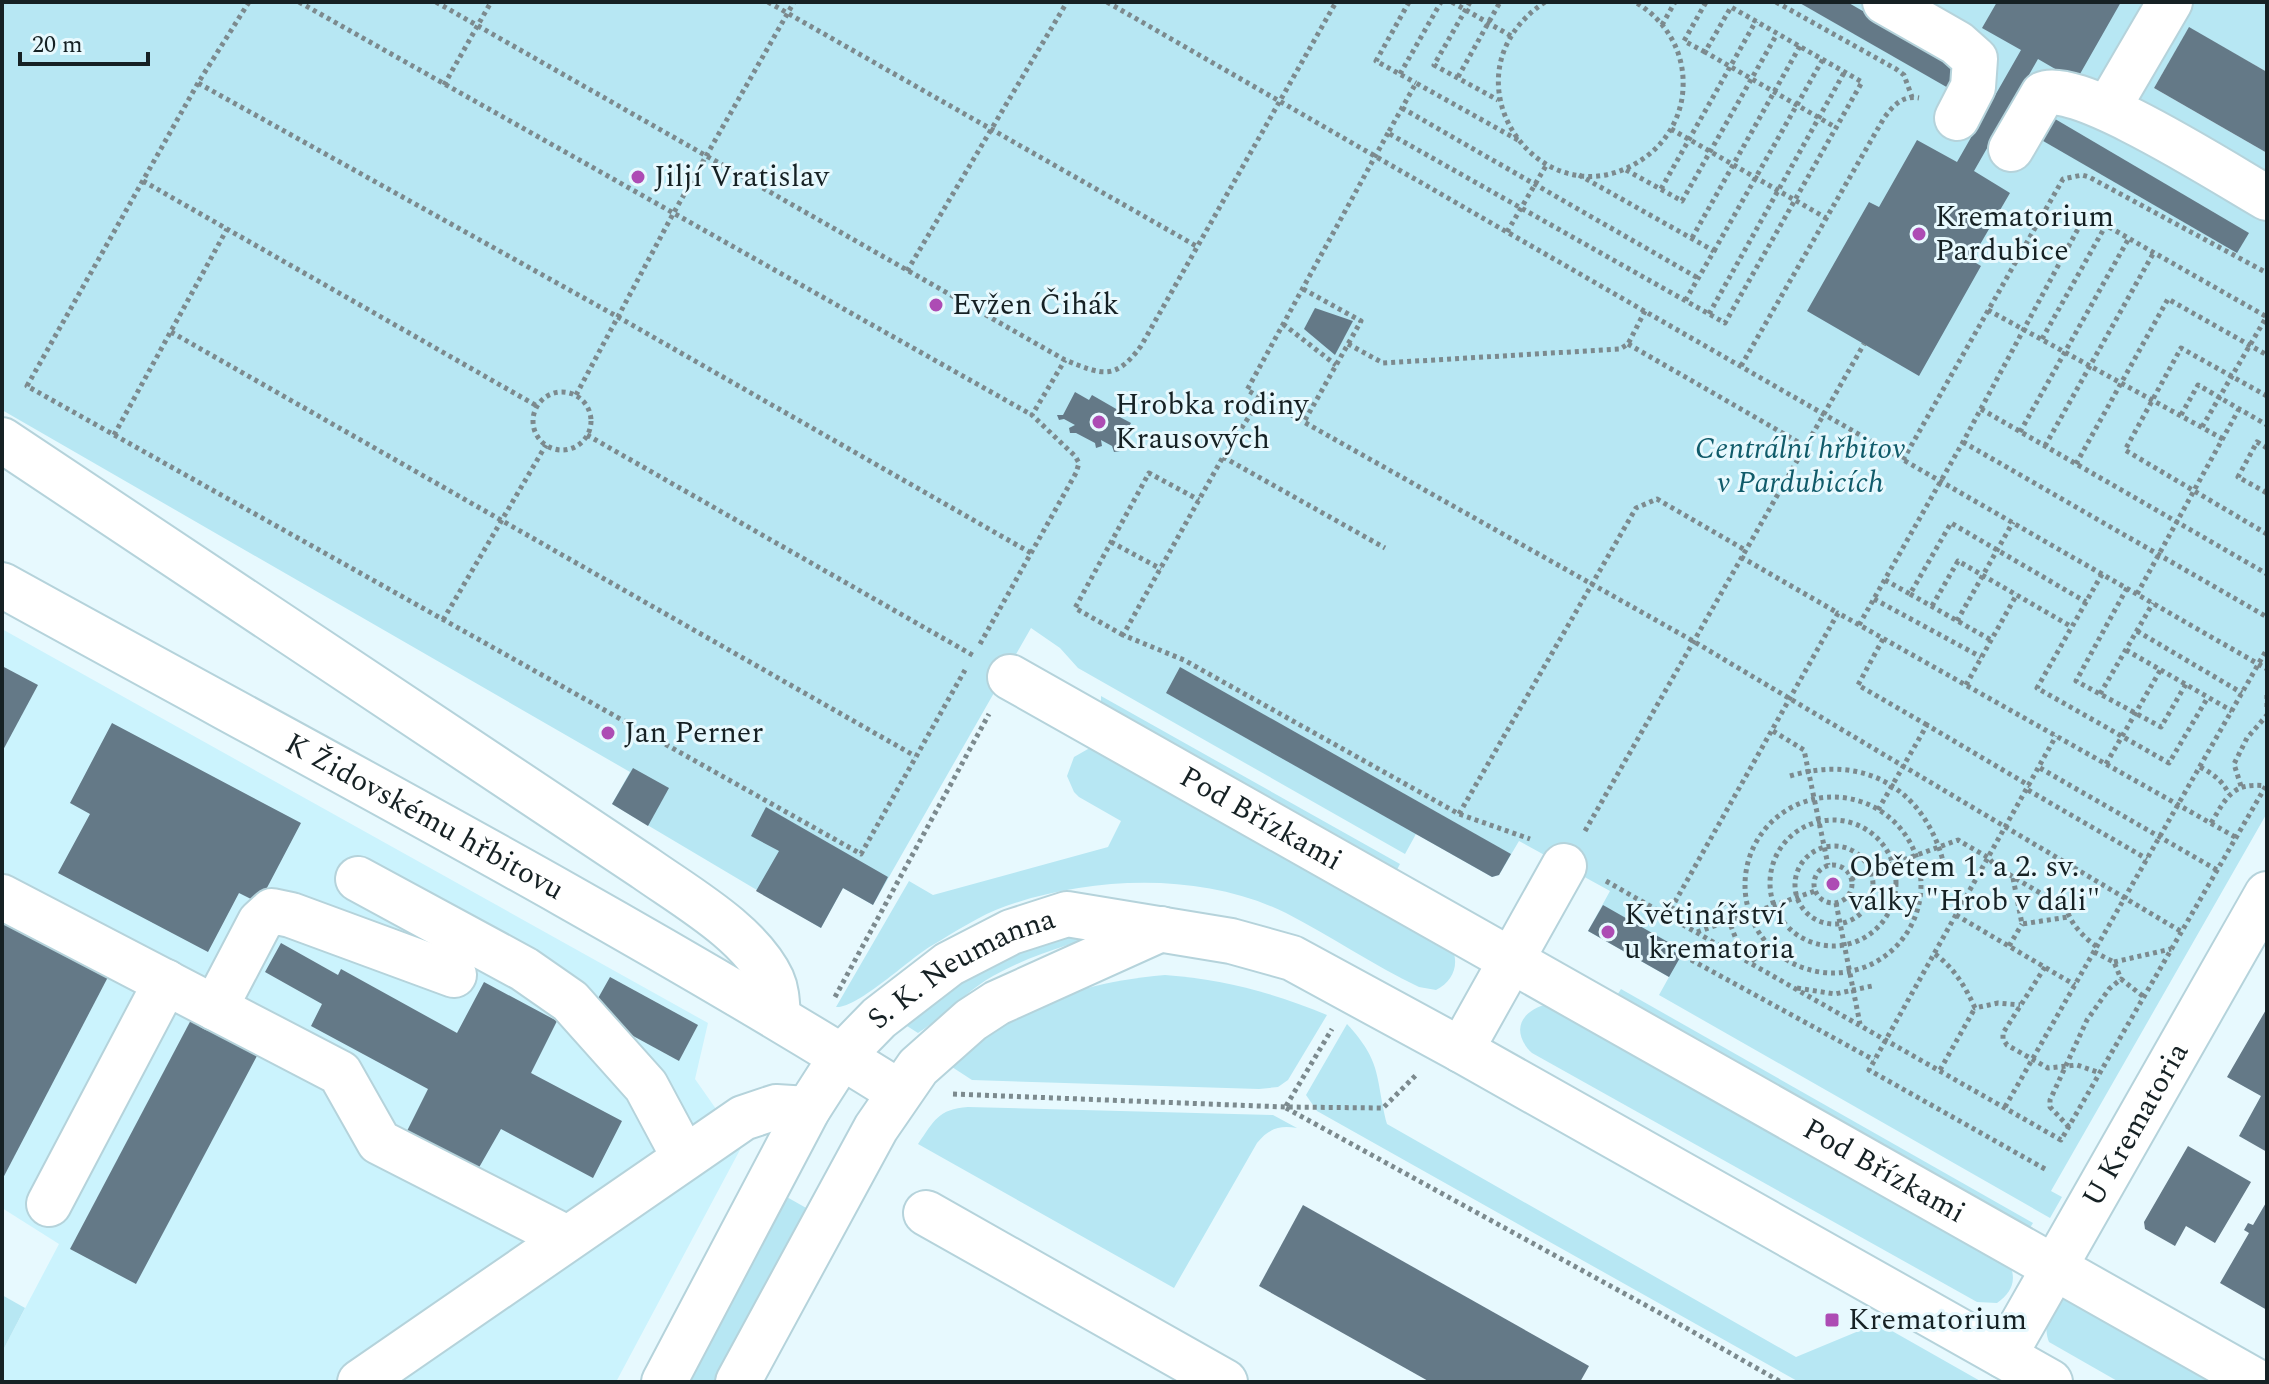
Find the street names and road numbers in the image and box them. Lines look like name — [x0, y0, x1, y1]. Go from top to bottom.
street label: K Židovskému hřbitovu — [277, 721, 573, 913]
street label: Pod Břízkami — [1171, 754, 1351, 883]
street label: S. K. Neumanna — [856, 896, 1062, 1040]
street label: U Krematoria — [2070, 1034, 2201, 1216]
street label: Pod Břízkami — [1794, 1107, 1974, 1236]

